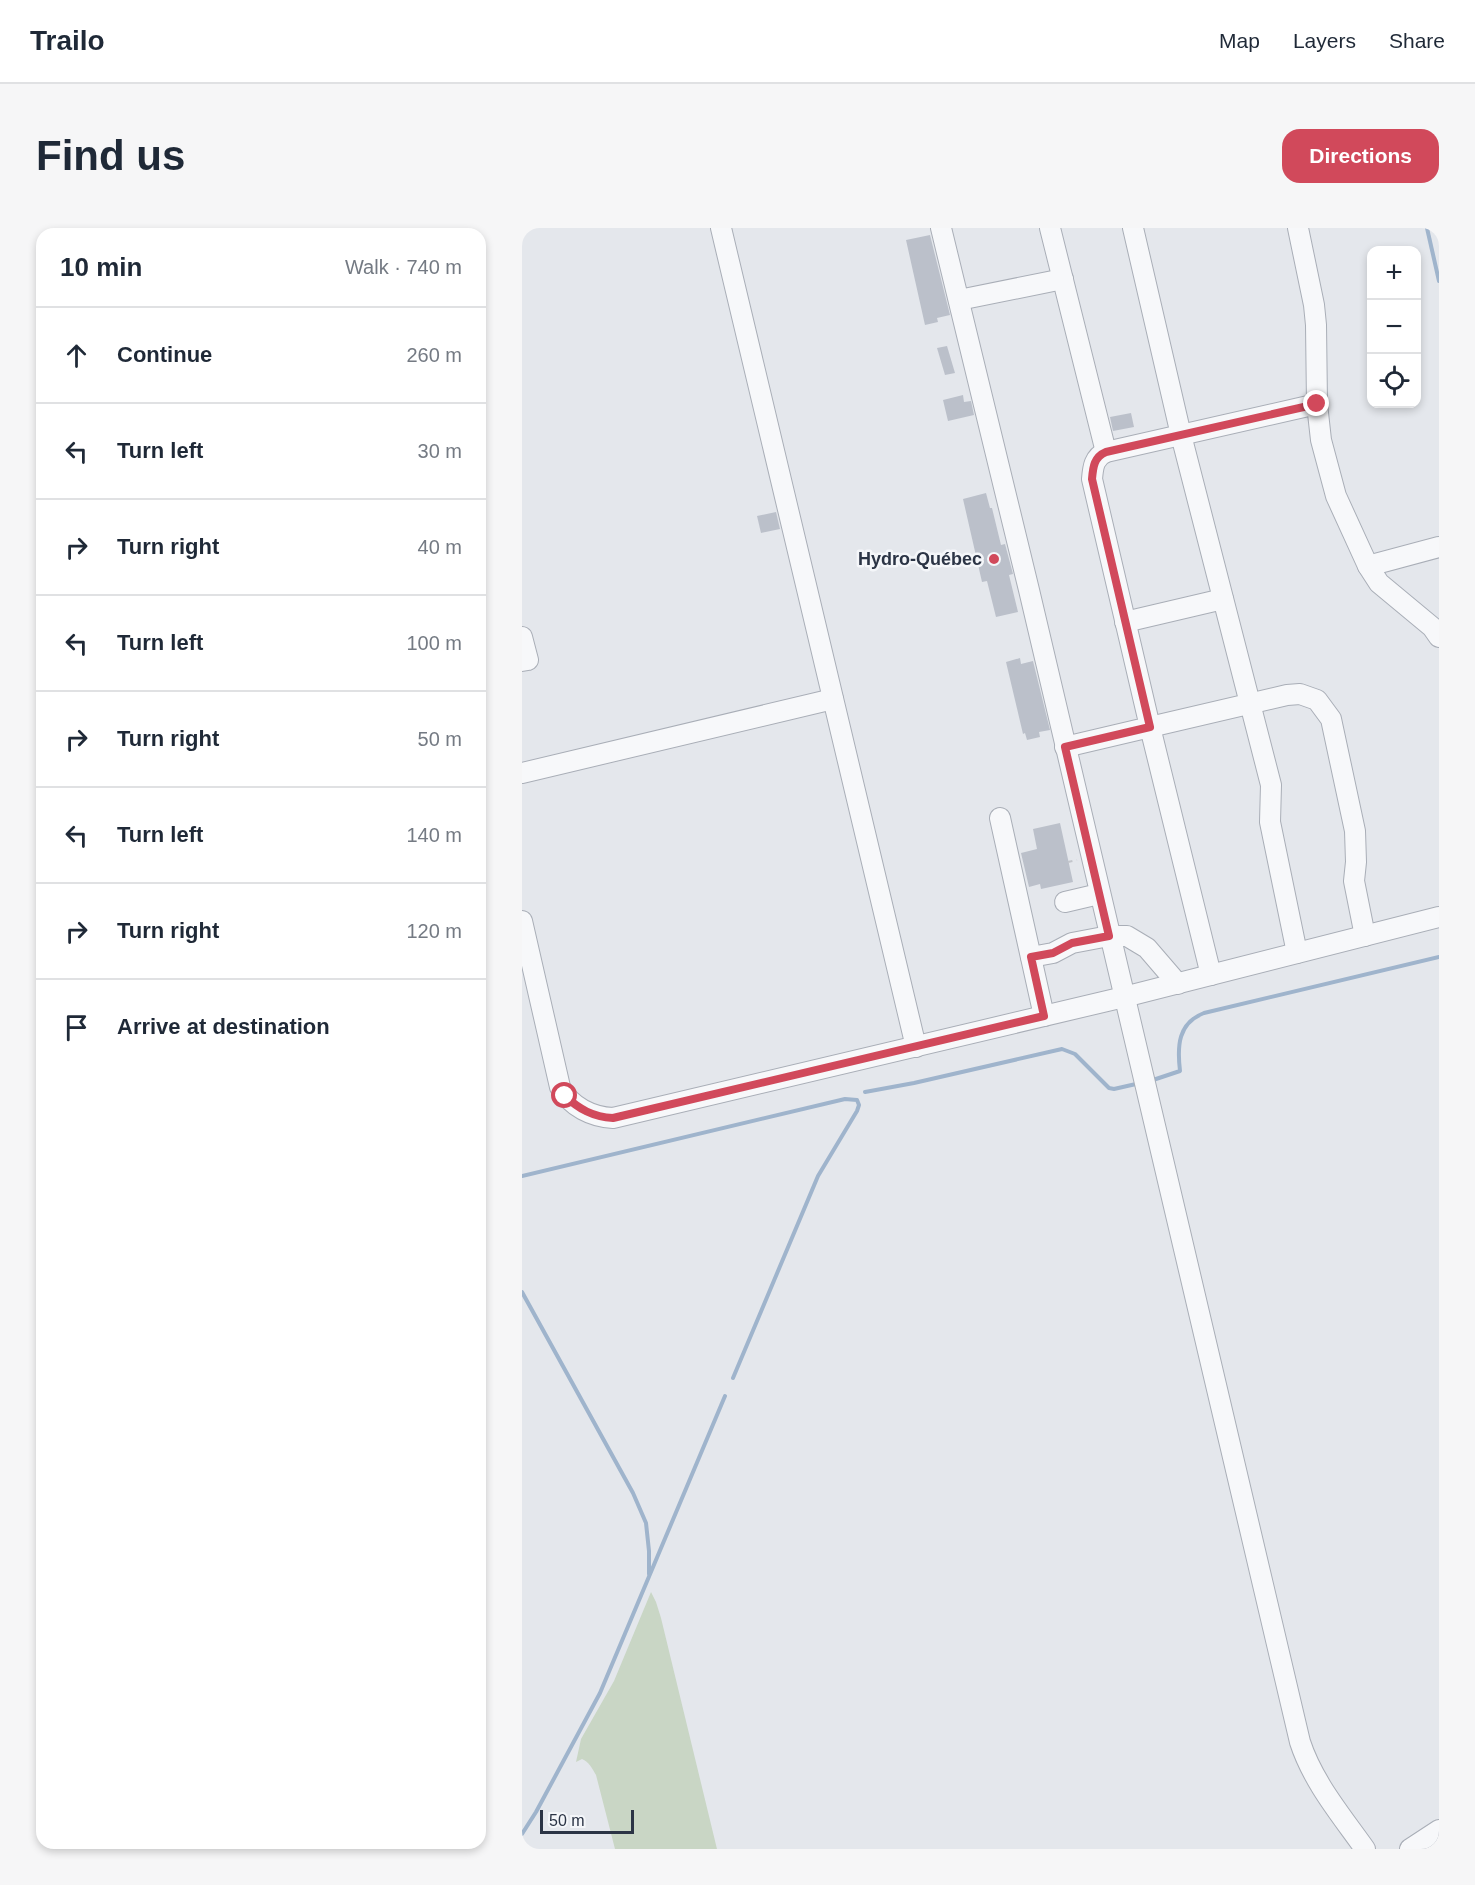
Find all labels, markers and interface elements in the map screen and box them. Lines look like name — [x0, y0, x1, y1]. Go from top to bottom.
text: Trailo — [30, 25, 105, 56]
text: Map — [1219, 29, 1260, 52]
text: Layers — [1293, 29, 1356, 52]
text: Share — [1389, 29, 1445, 52]
button: Directions — [1282, 129, 1439, 183]
text: Find us — [36, 132, 185, 179]
map controls — [1367, 246, 1421, 408]
button: + — [1367, 246, 1421, 300]
text: 10 min — [60, 252, 142, 282]
text: Walk · 740 m — [345, 256, 462, 278]
button: − — [1367, 300, 1421, 354]
icon: ahead — [60, 339, 93, 372]
text: Continue — [117, 342, 212, 367]
text: 260 m — [406, 344, 462, 366]
button: locate — [1367, 354, 1421, 408]
route end — [1303, 390, 1329, 416]
icon: left — [60, 435, 93, 468]
text: Turn left — [117, 438, 203, 463]
text: 30 m — [418, 440, 462, 462]
icon: right — [60, 531, 93, 564]
text: Turn right — [117, 534, 219, 559]
text: 40 m — [418, 536, 462, 558]
place label: Hydro-Québec — [858, 549, 982, 569]
marker: Hydro-Québec — [987, 552, 1001, 566]
icon: left — [60, 627, 93, 660]
text: Turn left — [117, 630, 203, 655]
text: 100 m — [406, 632, 462, 654]
icon: right — [60, 723, 93, 756]
text: Turn right — [117, 726, 219, 751]
text: 50 m — [418, 728, 462, 750]
icon: left — [60, 819, 93, 852]
text: Turn left — [117, 822, 203, 847]
text: 140 m — [406, 824, 462, 846]
icon: right — [60, 915, 93, 948]
text: Turn right — [117, 918, 219, 943]
text: 120 m — [406, 920, 462, 942]
icon: arrive — [60, 1011, 93, 1044]
text: Arrive at destination — [117, 1014, 330, 1039]
route start — [551, 1082, 577, 1108]
scale bar — [540, 1807, 634, 1834]
text: 50 m — [549, 1812, 585, 1829]

